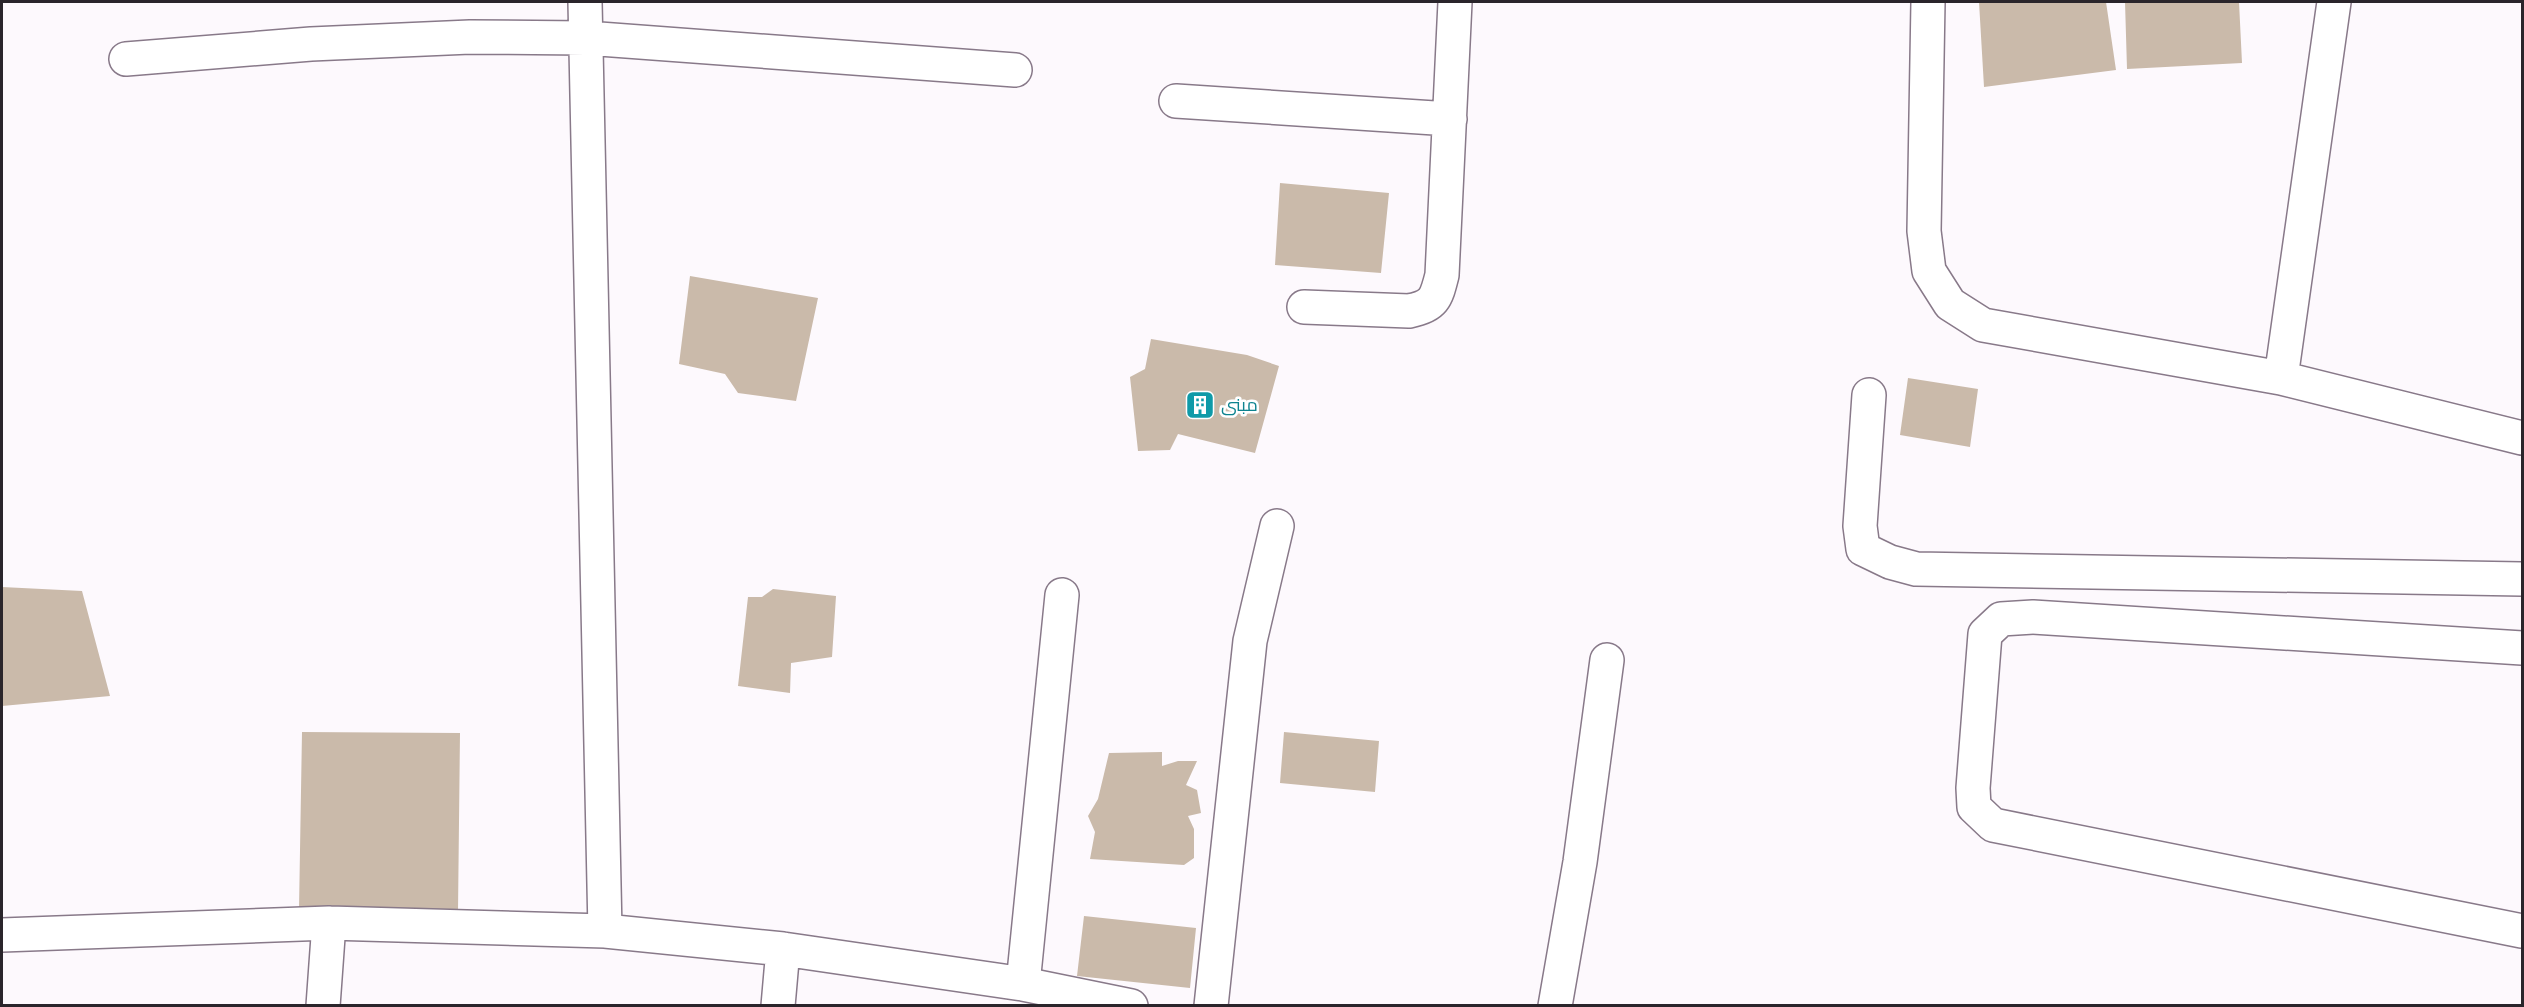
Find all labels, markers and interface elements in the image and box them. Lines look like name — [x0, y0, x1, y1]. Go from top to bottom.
building icon: مبنى — [1184, 389, 1216, 421]
place label: مبنى — [1221, 393, 1258, 417]

